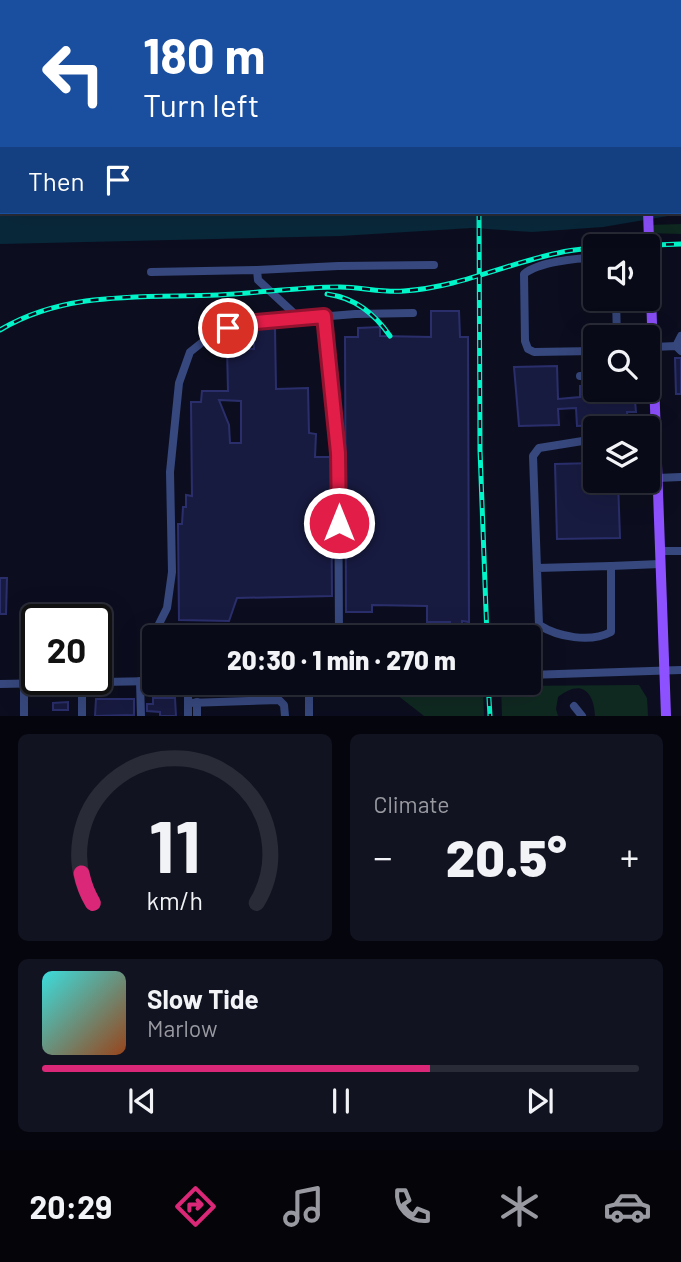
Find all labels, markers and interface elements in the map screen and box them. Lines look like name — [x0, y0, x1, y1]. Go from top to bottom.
text: 180 m — [143, 25, 266, 84]
icon: left — [28, 28, 119, 119]
text: Turn left — [143, 85, 260, 123]
icon: arrive — [99, 161, 137, 199]
text: Then — [28, 165, 85, 196]
map controls — [583, 234, 660, 493]
button: sound — [583, 234, 660, 311]
pin — [198, 298, 258, 358]
icon: arrive — [209, 309, 247, 347]
button: search — [583, 325, 660, 402]
button: layers — [583, 416, 660, 493]
position arrow — [302, 486, 376, 560]
speed limit sign: 20 — [21, 604, 112, 695]
text: 20:30 · 1 min · 270 m — [227, 644, 456, 675]
text: Climate — [374, 790, 450, 818]
text: 11 — [149, 801, 201, 889]
text: 20.5° — [446, 825, 567, 887]
text: − — [374, 833, 393, 879]
text: + — [620, 833, 639, 879]
text: km/h — [146, 885, 203, 915]
text: Slow Tide — [147, 983, 259, 1014]
text: Marlow — [147, 1014, 218, 1042]
icon: previous — [123, 1082, 161, 1120]
icon: pause — [322, 1082, 360, 1120]
icon: next — [521, 1082, 559, 1120]
icon: directions — [171, 1182, 220, 1231]
icon: music — [279, 1182, 328, 1231]
icon: phone — [387, 1182, 436, 1231]
icon: climate — [495, 1182, 544, 1231]
icon: car — [603, 1182, 652, 1231]
text: 20:29 — [29, 1187, 112, 1225]

